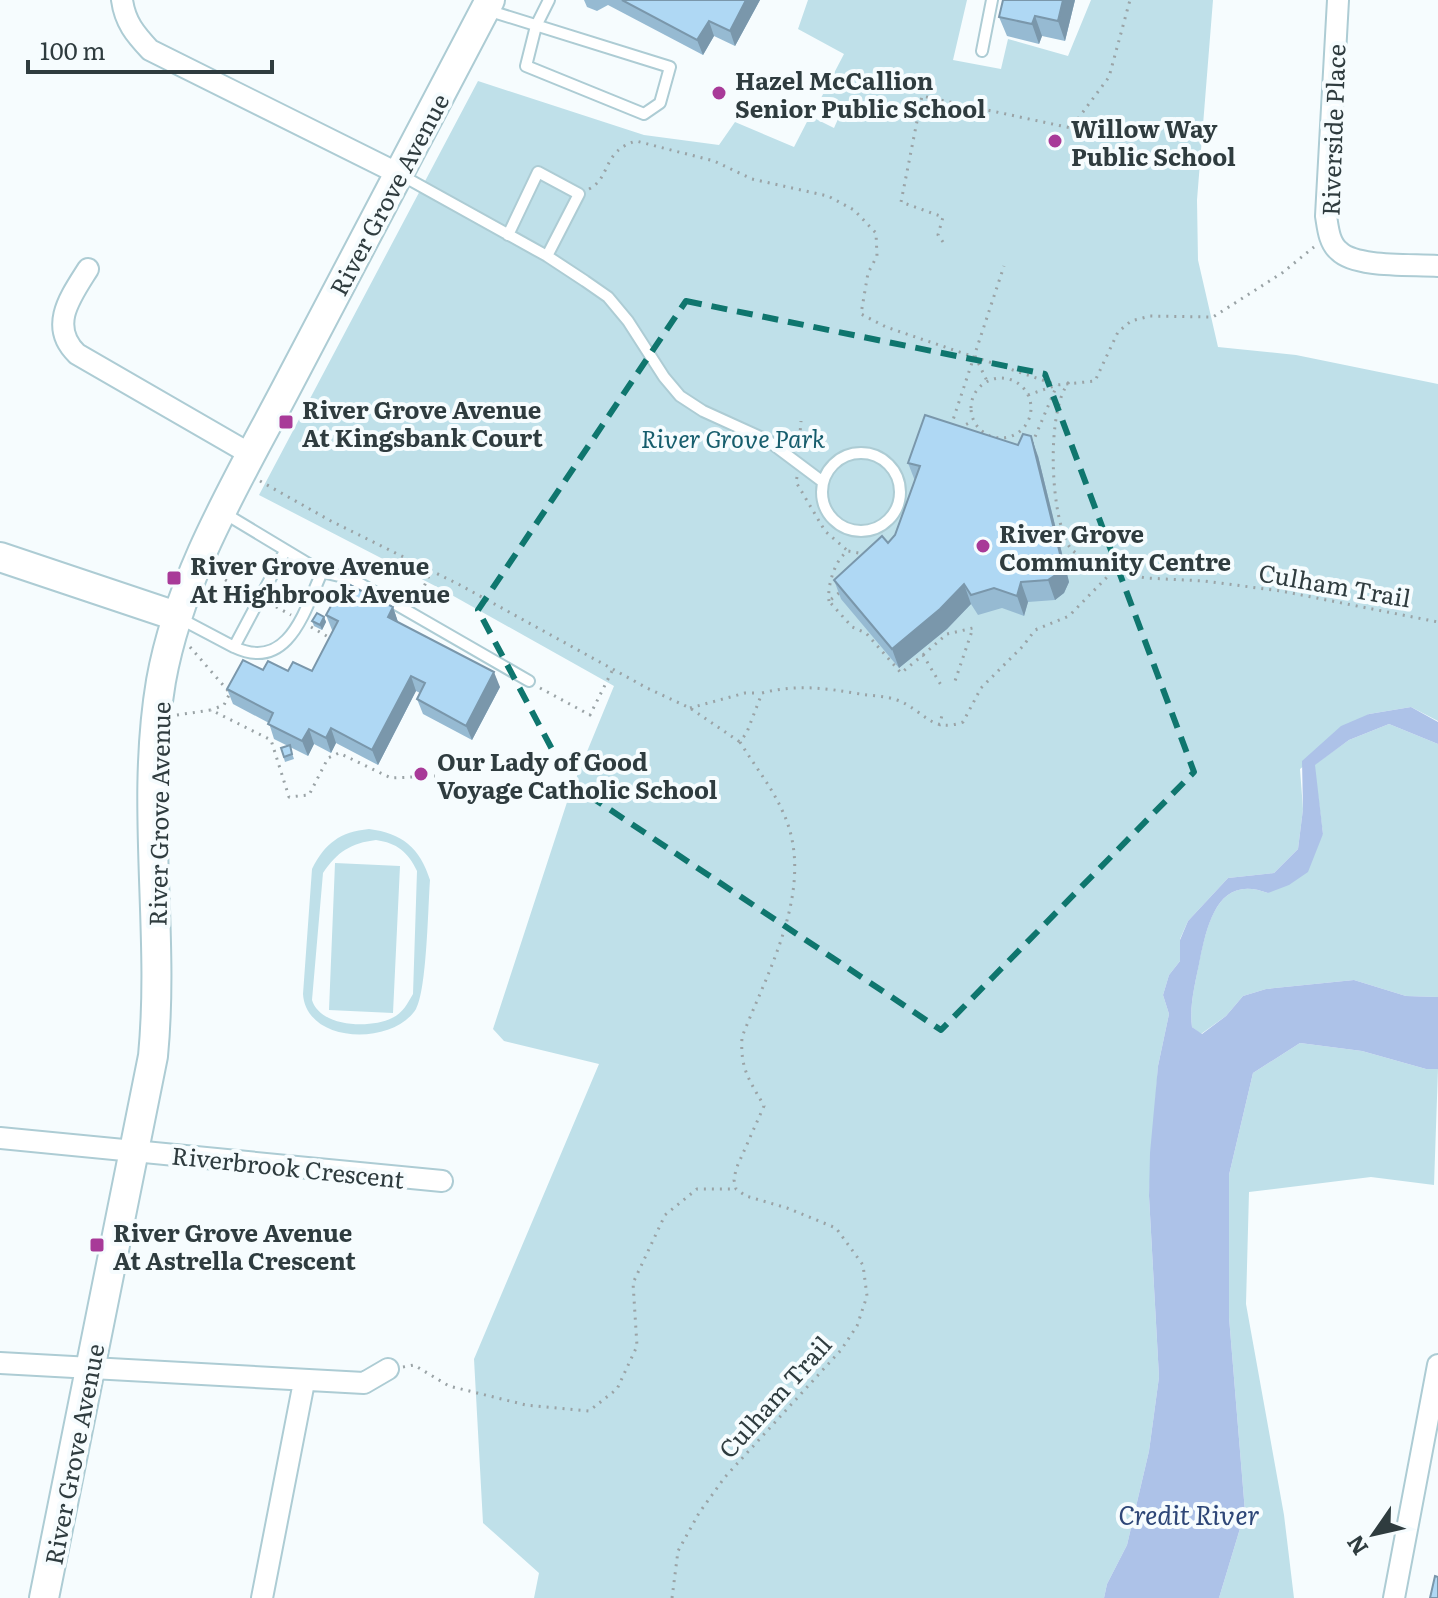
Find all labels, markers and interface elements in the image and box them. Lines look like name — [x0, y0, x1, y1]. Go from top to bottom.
scale bar — [28, 24, 272, 74]
text: 100 m — [40, 32, 106, 67]
street label: Riverside Place — [1312, 43, 1352, 217]
place label: Hazel McCallion Senior Public School — [735, 62, 986, 125]
marker: Hazel McCallion Senior Public School — [710, 84, 728, 102]
street label: River Grove Avenue — [320, 87, 456, 301]
place label: Willow Way Public School — [1071, 110, 1236, 173]
marker: Willow Way Public School — [1046, 132, 1064, 150]
place label: River Grove Avenue At Kingsbank Court — [302, 391, 543, 454]
marker: River Grove Avenue At Kingsbank Court — [277, 413, 295, 431]
park label: River Grove Park — [641, 420, 826, 455]
place label: River Grove Community Centre — [999, 515, 1231, 578]
marker: River Grove Community Centre — [974, 537, 992, 555]
place label: River Grove Avenue At Highbrook Avenue — [190, 547, 450, 610]
street label: Culham Trail — [1256, 553, 1414, 615]
marker: River Grove Avenue At Highbrook Avenue — [165, 569, 183, 587]
street label: River Grove Avenue — [139, 701, 177, 927]
place label: Our Lady of Good Voyage Catholic School — [437, 743, 718, 806]
marker: Our Lady of Good Voyage Catholic School — [412, 765, 430, 783]
street label: Riverbrook Crescent — [170, 1136, 406, 1196]
place label: River Grove Avenue At Astrella Crescent — [113, 1214, 356, 1277]
marker: River Grove Avenue At Astrella Crescent — [88, 1236, 106, 1254]
street label: Culham Trail — [710, 1327, 838, 1465]
street label: River Grove Avenue — [34, 1340, 112, 1568]
water label: Credit River — [1118, 1494, 1260, 1533]
north arrow — [1334, 1494, 1414, 1574]
text: N — [1337, 1529, 1375, 1563]

